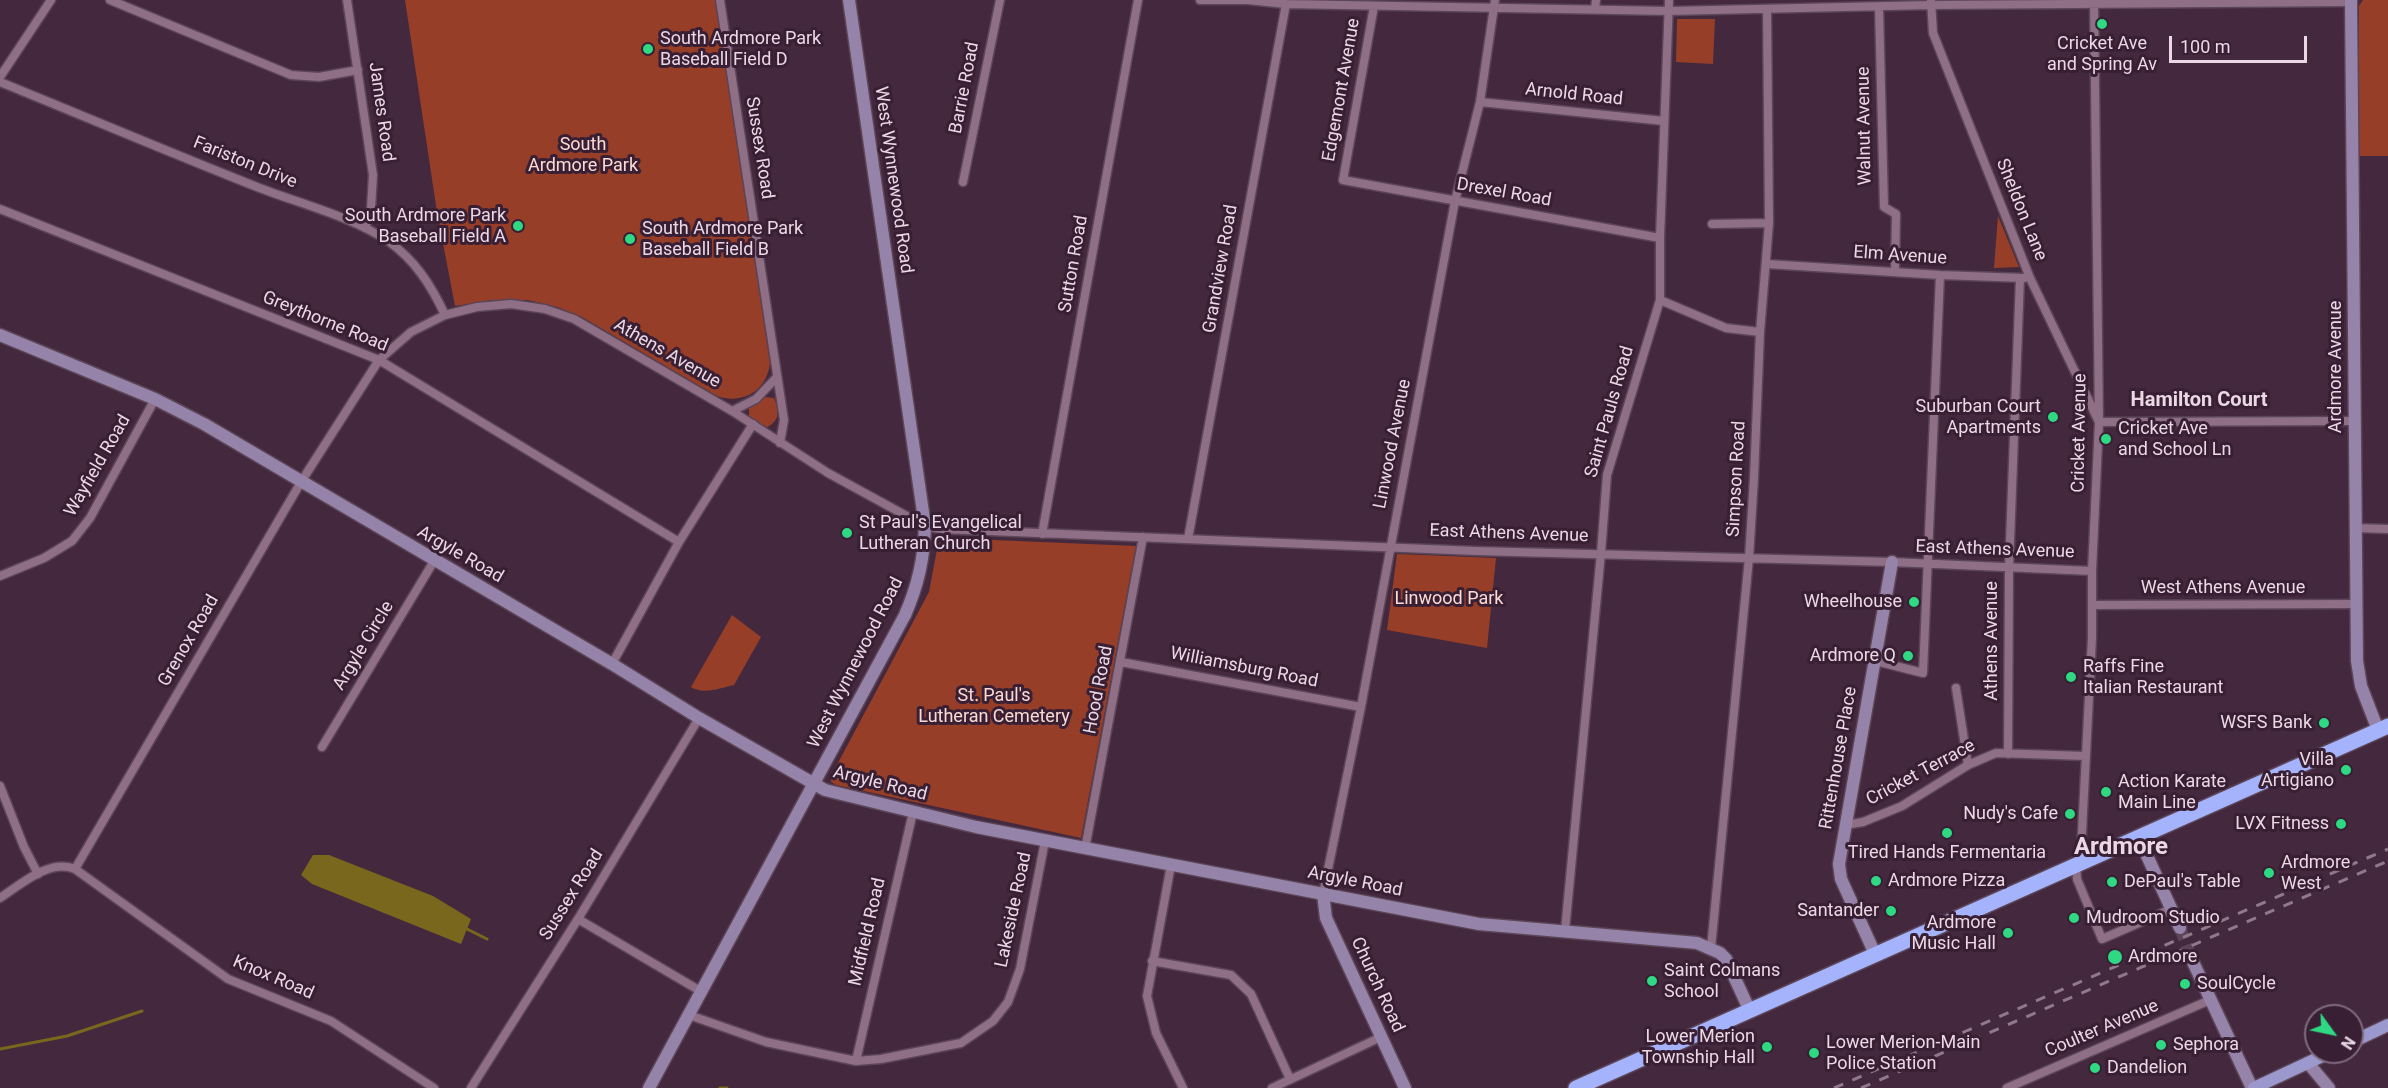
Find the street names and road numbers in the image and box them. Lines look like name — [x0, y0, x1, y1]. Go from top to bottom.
street label: Edgemont Avenue — [1319, 17, 1365, 163]
street label: Barrie Road — [946, 40, 984, 136]
street label: James Road — [363, 61, 399, 163]
street label: Walnut Avenue — [1853, 66, 1877, 186]
street label: Arnold Road — [1524, 79, 1624, 111]
street label: West Wynnewood Road — [869, 85, 917, 275]
street label: Sussex Road — [740, 95, 778, 201]
street label: Fariston Drive — [190, 132, 300, 194]
street label: Sheldon Lane — [1991, 156, 2051, 264]
street label: Drexel Road — [1455, 174, 1553, 212]
street label: Grandview Road — [1199, 203, 1243, 335]
street label: Sutton Road — [1055, 214, 1093, 314]
street label: Elm Avenue — [1853, 242, 1947, 270]
street label: Greythorne Road — [259, 287, 391, 357]
street label: Ardmore Avenue — [2325, 301, 2347, 433]
street label: Athens Avenue — [610, 315, 724, 393]
street label: Saint Pauls Road — [1581, 344, 1639, 480]
street label: Cricket Avenue — [2068, 373, 2092, 493]
street label: Linwood Avenue — [1370, 377, 1416, 511]
street label: Wayfield Road — [60, 411, 136, 521]
street label: Simpson Road — [1723, 420, 1751, 538]
street label: East Athens Avenue — [1429, 520, 1589, 548]
street label: Argyle Road — [413, 522, 507, 588]
street label: East Athens Avenue — [1915, 536, 2075, 564]
street label: West Wynnewood Road — [804, 574, 908, 752]
street label: West Athens Avenue — [2141, 577, 2305, 599]
street label: Athens Avenue — [1981, 581, 2003, 701]
street label: Grenox Road — [154, 591, 224, 691]
street label: Argyle Circle — [329, 598, 399, 694]
street label: Williamsburg Road — [1168, 643, 1320, 693]
street label: Hood Road — [1080, 644, 1118, 736]
street label: Rittenhouse Place — [1816, 685, 1862, 831]
street label: Cricket Terrace — [1863, 735, 1979, 811]
street label: Argyle Road — [831, 762, 929, 806]
street label: Sussex Road — [535, 845, 609, 945]
street label: Lakeside Road — [991, 850, 1037, 970]
street label: Argyle Road — [1306, 862, 1404, 902]
street label: Midfield Road — [845, 876, 891, 988]
street label: Church Road — [1346, 934, 1408, 1036]
street label: Knox Road — [229, 951, 317, 1005]
street label: Coulter Avenue — [2042, 995, 2162, 1063]

